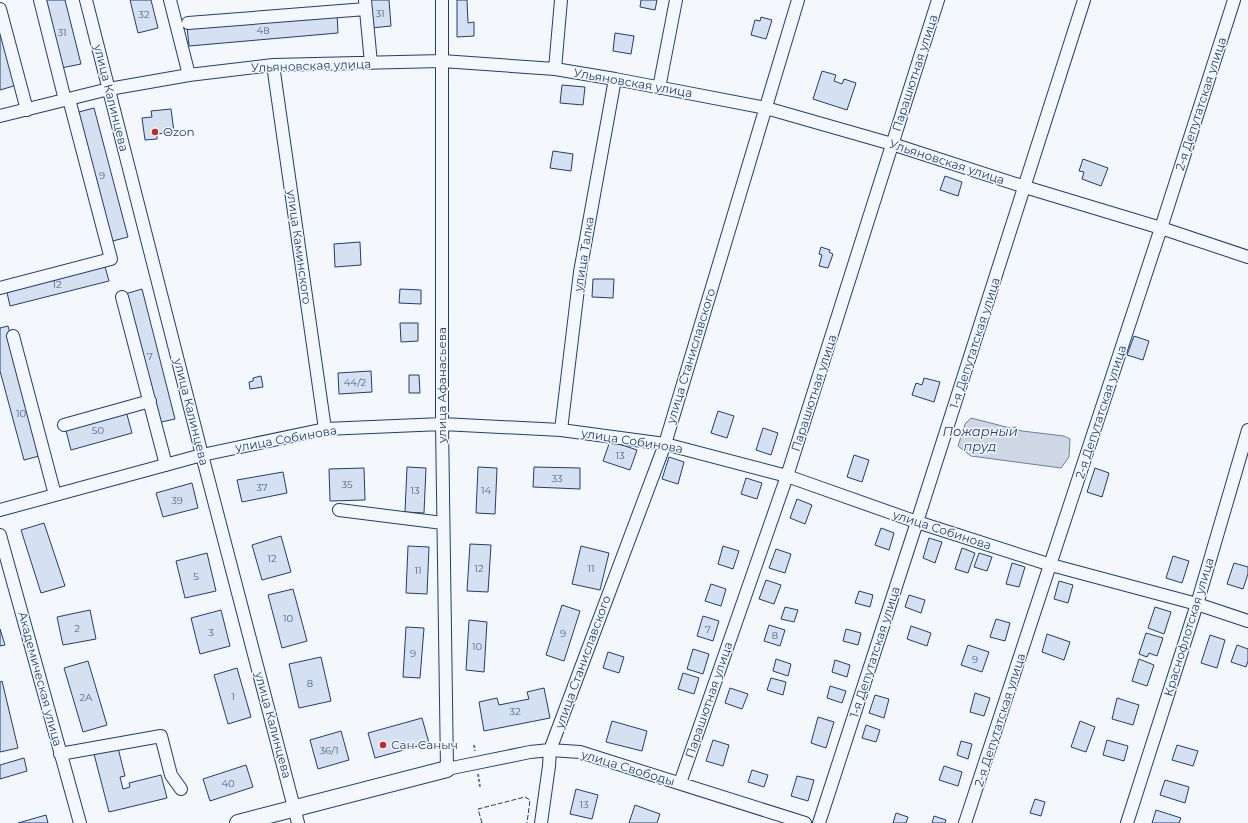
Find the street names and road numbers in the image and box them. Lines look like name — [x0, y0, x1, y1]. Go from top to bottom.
street label: Парашютная улица — [889, 13, 941, 133]
street label: 2-я Депутатская улица — [1172, 35, 1229, 173]
street label: улица Калинцева — [91, 42, 132, 153]
street label: Ульяновская улица — [251, 56, 371, 75]
street label: Ульяновская улица — [572, 65, 694, 100]
street label: Ульяновская улица — [888, 136, 1007, 187]
street label: улица Каминского — [284, 188, 315, 306]
street label: улица Талка — [570, 215, 597, 293]
street label: 1-я Депутатская улица — [946, 275, 1003, 410]
street label: улица Станиславского — [662, 286, 718, 426]
street label: улица Афанасьева — [434, 327, 449, 444]
street label: Парашютная улица — [788, 333, 840, 453]
street label: 2-я Депутатская улица — [1072, 343, 1129, 481]
street label: улица Калинцева — [171, 356, 212, 467]
street label: улица Собинова — [233, 422, 338, 455]
street label: улица Собинова — [579, 425, 684, 456]
street label: улица Собинова — [890, 506, 993, 553]
street label: Краснофлотская улица — [1160, 556, 1217, 698]
street label: 1-я Депутатская улица — [846, 584, 903, 719]
street label: улица Станиславского — [551, 593, 614, 731]
street label: Академическая улица — [15, 610, 66, 748]
street label: Парашютная улица — [682, 640, 735, 760]
street label: 2-я Депутатская улица — [971, 651, 1028, 789]
street label: улица Калинцева — [252, 669, 295, 780]
street label: улица Свободы — [579, 746, 677, 789]

